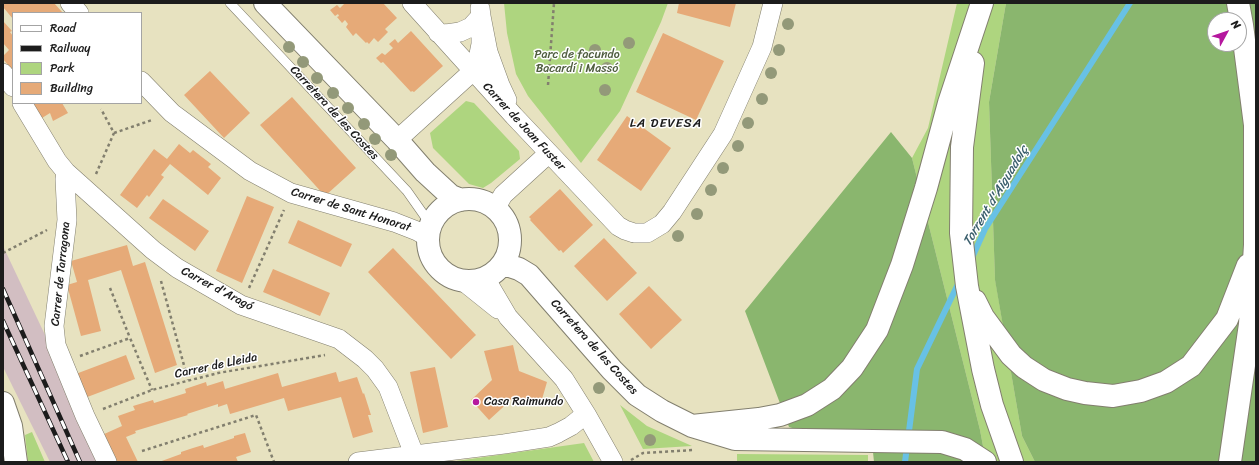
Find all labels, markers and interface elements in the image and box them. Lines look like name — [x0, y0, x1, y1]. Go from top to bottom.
legend — [12, 12, 142, 104]
north arrow — [1207, 12, 1247, 52]
text: N — [1226, 16, 1246, 34]
text: Road — [50, 17, 76, 39]
text: Railway — [50, 37, 91, 59]
park label: Parc de facundo Bacardí i Massó — [534, 48, 620, 76]
text: Park — [50, 57, 75, 79]
street label: Carretera de les Costes — [287, 63, 381, 163]
text: Building — [50, 77, 93, 99]
street label: Carrer de Joan Fuster — [479, 80, 569, 174]
district label: LA DEVESA — [630, 116, 702, 132]
water label: Torrent d'Aiguadolç — [960, 143, 1032, 249]
street label: Carrer de Sant Honorat — [289, 185, 413, 235]
street label: Carrer de Tarragona — [48, 221, 74, 327]
street label: Carrer d'Aragó — [179, 264, 255, 314]
street label: Carretera de les Costes — [547, 296, 641, 398]
street label: Carrer de Lleida — [173, 350, 259, 382]
place label: Casa Raimundo — [484, 395, 563, 409]
marker: Casa Raimundo — [471, 397, 481, 407]

